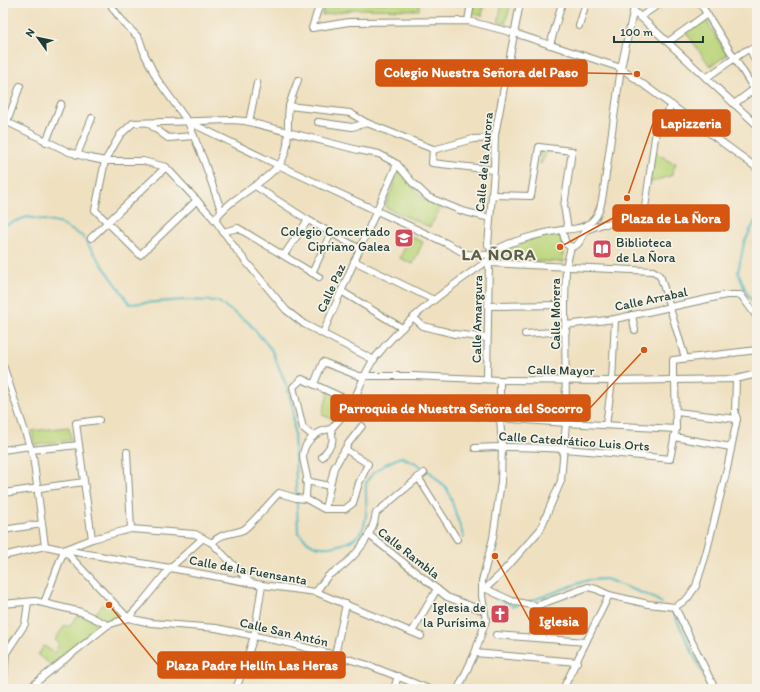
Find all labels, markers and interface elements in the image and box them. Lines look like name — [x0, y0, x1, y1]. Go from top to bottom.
north arrow — [18, 18, 58, 58]
scale bar — [614, 18, 703, 44]
text: 100 m — [620, 25, 653, 39]
text: N — [23, 26, 38, 39]
callout: Colegio Nuestra Señora del Paso — [376, 60, 587, 86]
text: Colegio Nuestra Señora del Paso — [384, 64, 578, 81]
callout: Lapizzeria — [653, 110, 730, 136]
street label: Calle de la Aurora — [472, 111, 496, 213]
text: Lapizzeria — [661, 115, 722, 132]
callout: Plaza de La Ñora — [613, 205, 729, 231]
text: Plaza de La Ñora — [621, 210, 722, 227]
place label: Colegio Concertado Cipriano Galea — [281, 224, 390, 254]
school or university icon: Colegio Concertado Cipriano Galea — [393, 227, 415, 249]
place label: Biblioteca de La Ñora — [616, 235, 676, 265]
library icon: Biblioteca de La Ñora — [591, 238, 613, 260]
district label: LA ÑORA — [461, 244, 537, 264]
street label: Calle Paz — [314, 261, 348, 315]
street label: Calle Amargura — [469, 274, 485, 363]
street label: Calle Morera — [548, 278, 563, 350]
street label: Calle Arrabal — [613, 284, 689, 314]
street label: Calle Mayor — [527, 362, 595, 378]
callout: Parroquia de Nuestra Señora del Socorro — [331, 395, 590, 421]
text: Parroquia de Nuestra Señora del Socorro — [339, 400, 583, 417]
street label: Calle Catedrático Luis Orts — [498, 428, 650, 454]
street label: Calle Rambla — [375, 524, 443, 582]
street label: Calle de la Fuensanta — [188, 552, 309, 588]
place label: Iglesia de la Purísima — [423, 600, 486, 630]
church icon: Iglesia de la Purísima — [489, 603, 511, 625]
callout: Iglesia — [530, 608, 587, 634]
text: Iglesia — [539, 613, 580, 630]
street label: Calle San Antón — [238, 615, 330, 650]
callout: Plaza Padre Hellín Las Heras — [158, 652, 345, 678]
text: Plaza Padre Hellín Las Heras — [166, 657, 338, 674]

